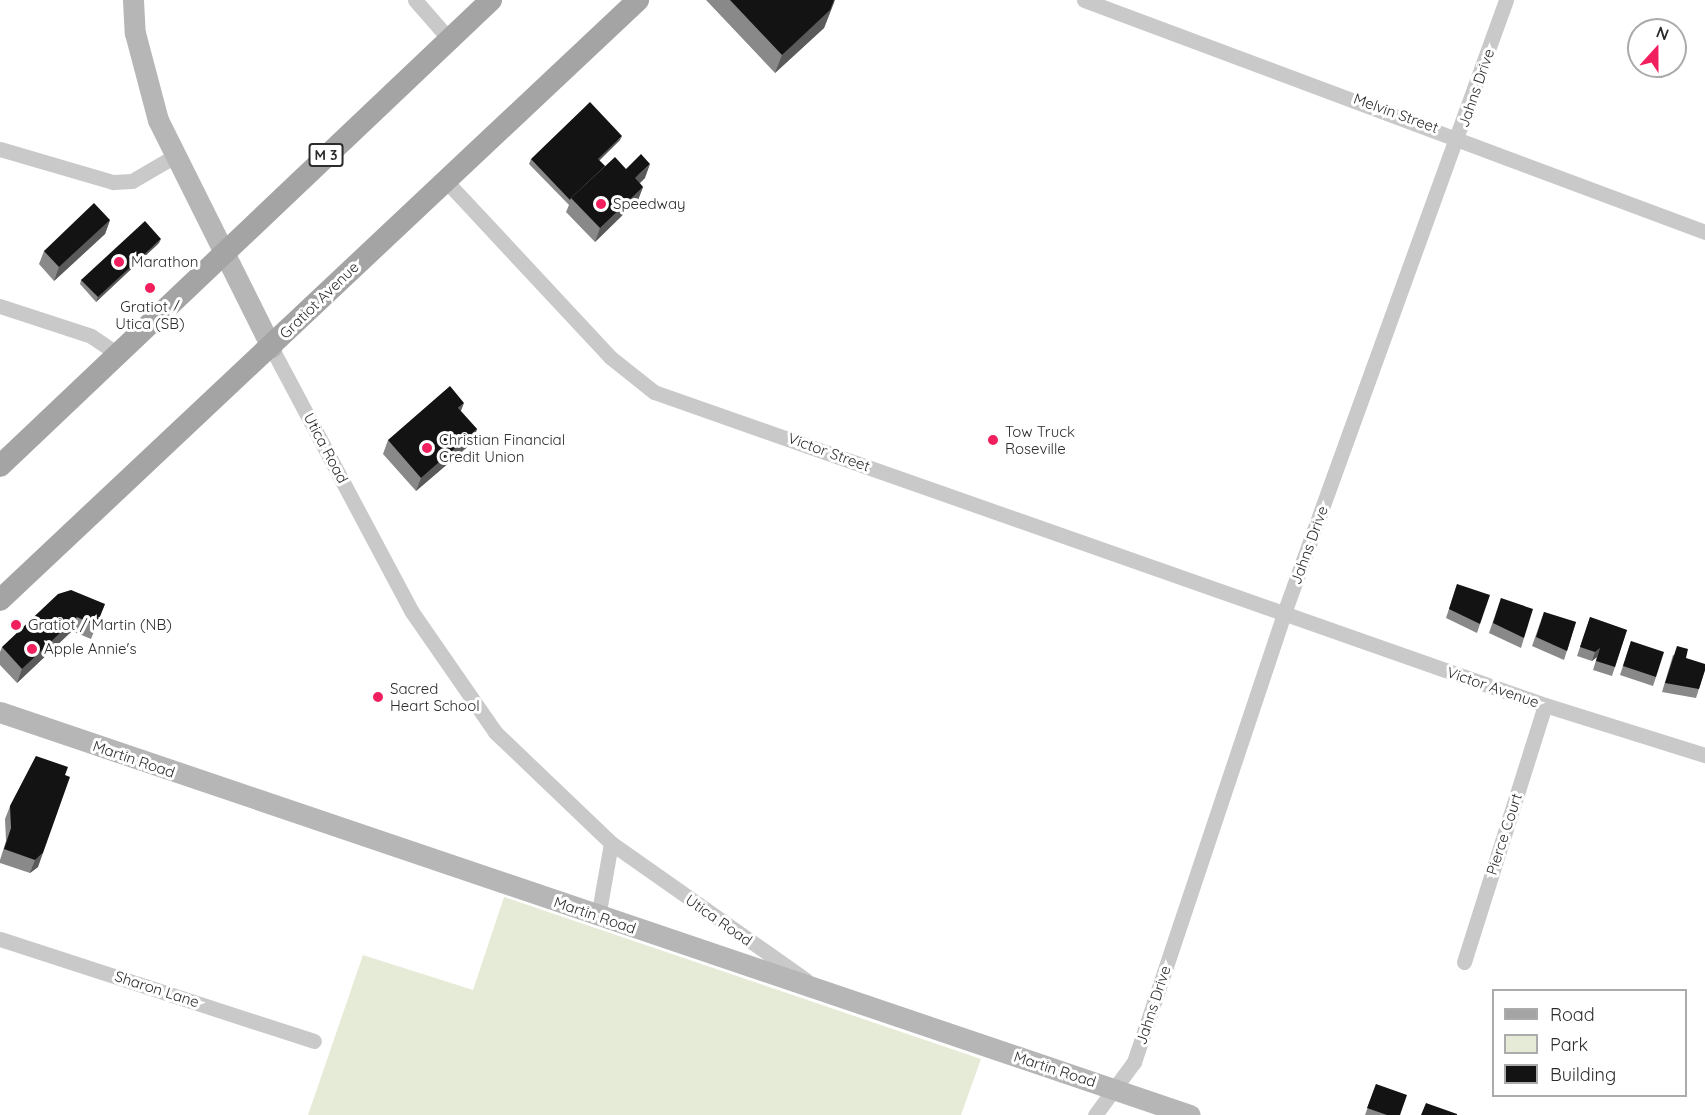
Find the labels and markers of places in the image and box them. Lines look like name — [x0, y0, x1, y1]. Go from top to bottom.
place label: Speedway — [613, 195, 686, 213]
marker: Speedway — [594, 197, 608, 211]
place label: Marathon — [131, 253, 199, 271]
marker: Marathon — [112, 255, 126, 269]
marker: Gratiot / Utica (SB) — [143, 281, 157, 295]
place label: Gratiot / Utica (SB) — [115, 297, 185, 332]
place label: Tow Truck Roseville — [1005, 422, 1075, 457]
place label: Christian Financial Credit Union — [439, 430, 565, 465]
marker: Tow Truck Roseville — [986, 433, 1000, 447]
marker: Christian Financial Credit Union — [420, 441, 434, 455]
place label: Gratiot / Martin (NB) — [28, 616, 172, 634]
marker: Gratiot / Martin (NB) — [9, 618, 23, 632]
place label: Apple Annie's — [44, 640, 136, 658]
marker: Apple Annie's — [25, 642, 39, 656]
place label: Sacred Heart School — [390, 679, 480, 714]
marker: Sacred Heart School — [371, 690, 385, 704]

